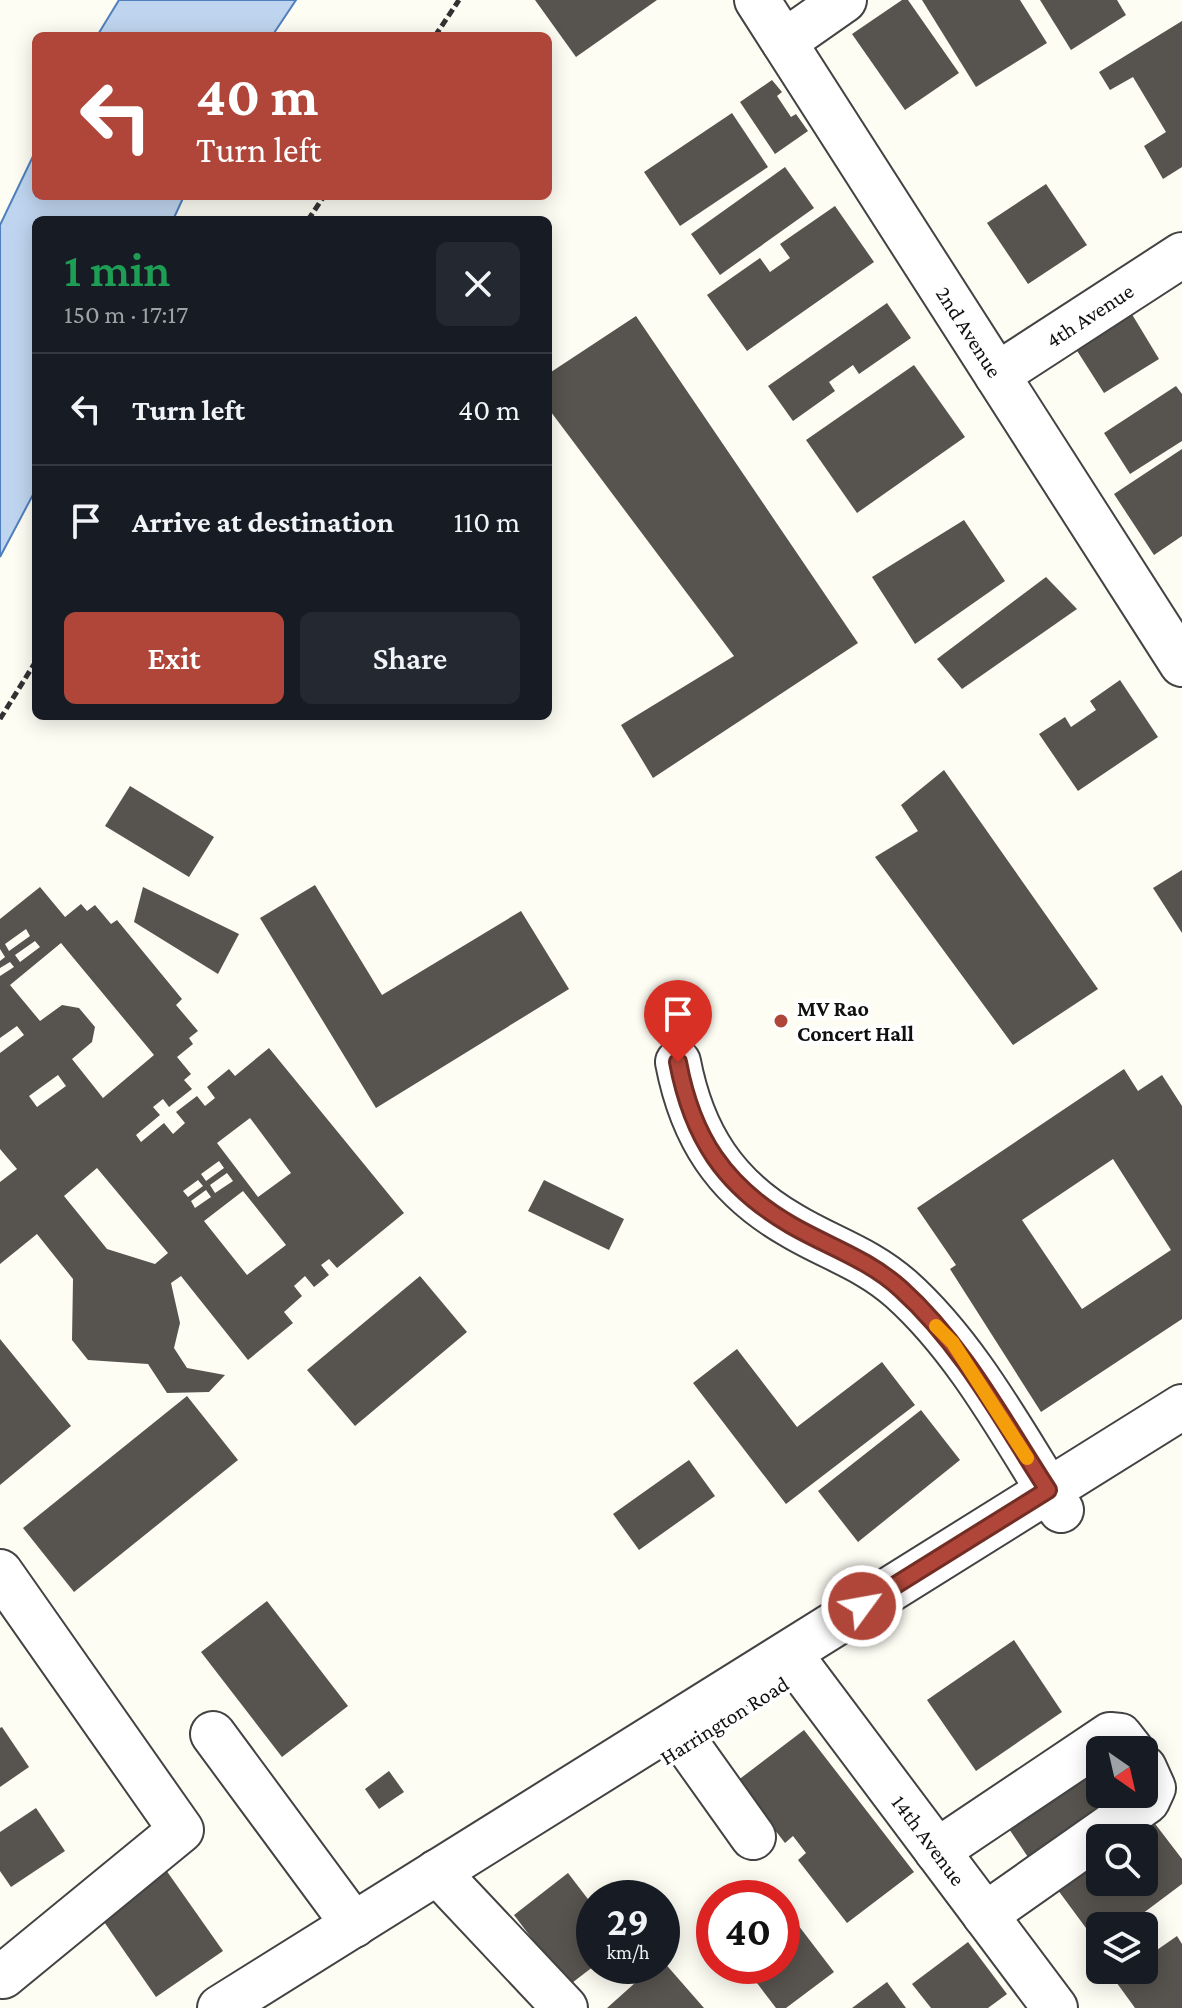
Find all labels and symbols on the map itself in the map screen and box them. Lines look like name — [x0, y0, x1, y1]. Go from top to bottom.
street label: 4th Avenue — [1041, 278, 1138, 353]
street label: 2nd Avenue — [931, 282, 1007, 382]
pin — [644, 980, 712, 1062]
place label: MV Rao Concert Hall — [797, 996, 914, 1046]
marker: MV Rao Concert Hall — [772, 1012, 790, 1030]
position arrow — [820, 1564, 904, 1648]
street label: Harrington Road — [655, 1671, 794, 1770]
north arrow — [1086, 1736, 1158, 1808]
street label: 14th Avenue — [887, 1790, 971, 1890]
speed limit sign: 40 — [696, 1880, 800, 1984]

